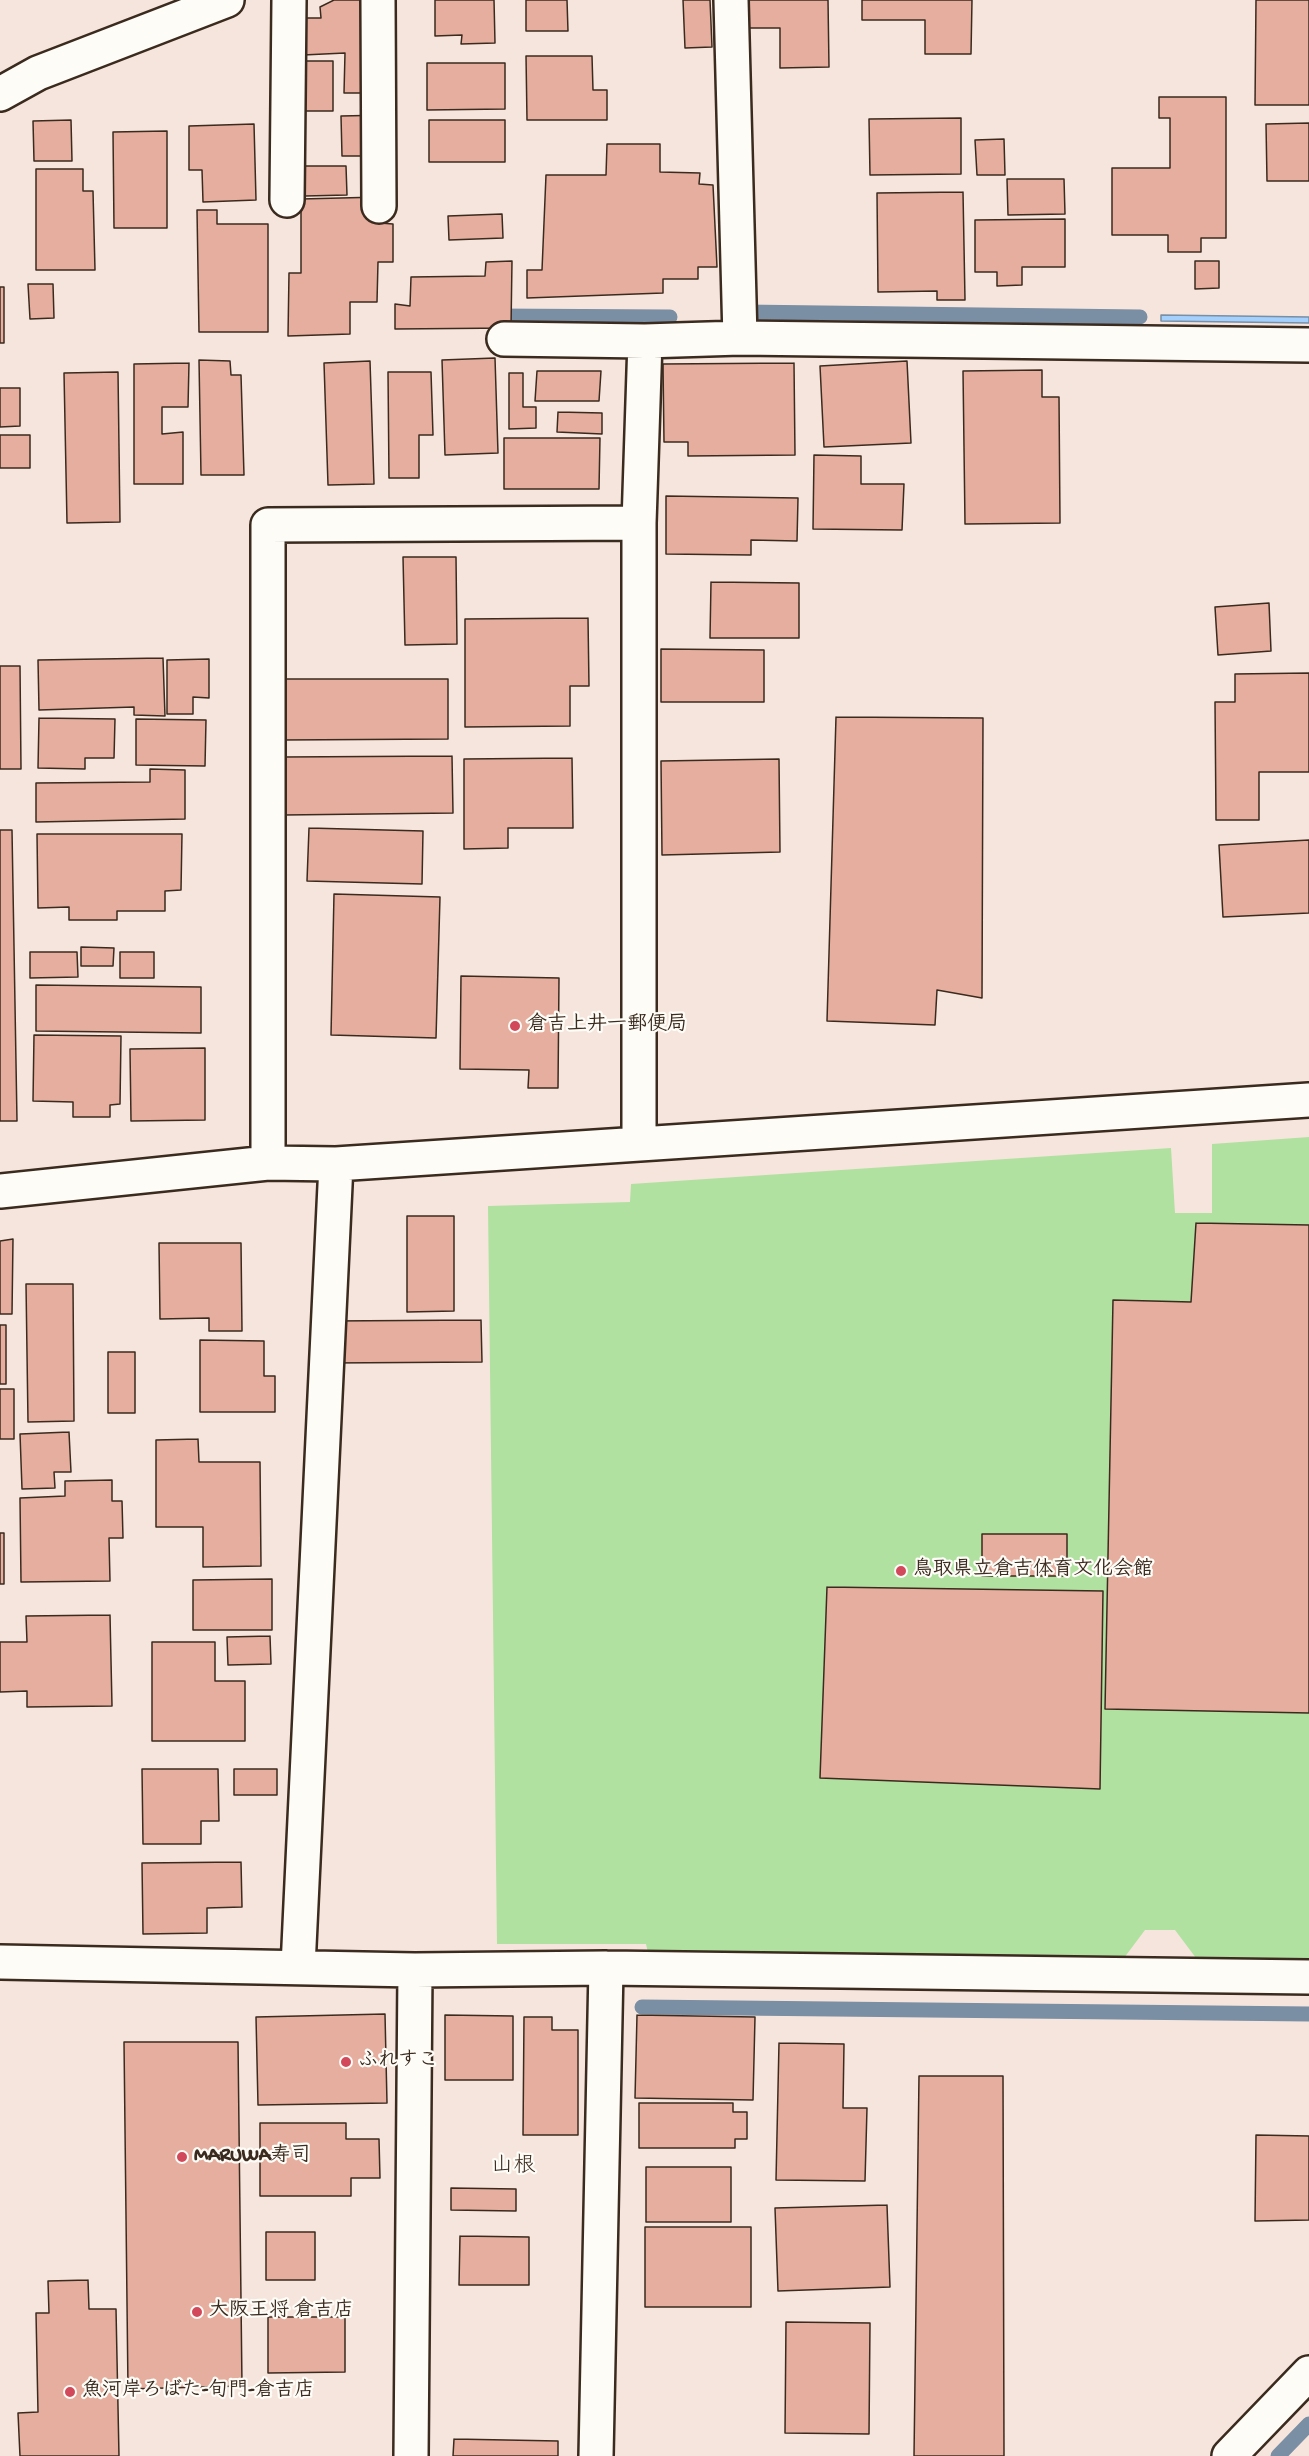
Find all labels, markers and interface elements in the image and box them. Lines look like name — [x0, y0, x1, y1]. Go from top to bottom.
place label: 倉吉上井一郵便局 — [527, 1014, 687, 1038]
marker: 倉吉上井一郵便局 — [508, 1019, 522, 1033]
place label: 鳥取県立倉吉体育文化会館 — [913, 1559, 1153, 1583]
marker: 鳥取県立倉吉体育文化会館 — [894, 1564, 908, 1578]
place label: ふれすこ — [358, 2050, 438, 2074]
marker: ふれすこ — [339, 2055, 353, 2069]
place label: MARUWA寿司 — [194, 2145, 310, 2169]
marker: MARUWA寿司 — [175, 2150, 189, 2164]
district label: 山根 — [491, 2155, 535, 2181]
place label: 大阪王将 倉吉店 — [209, 2300, 354, 2324]
marker: 大阪王将 倉吉店 — [190, 2305, 204, 2319]
place label: 魚河岸ろばた-旬門-倉吉店 — [82, 2380, 315, 2404]
marker: 魚河岸ろばた-旬門-倉吉店 — [63, 2385, 77, 2399]

